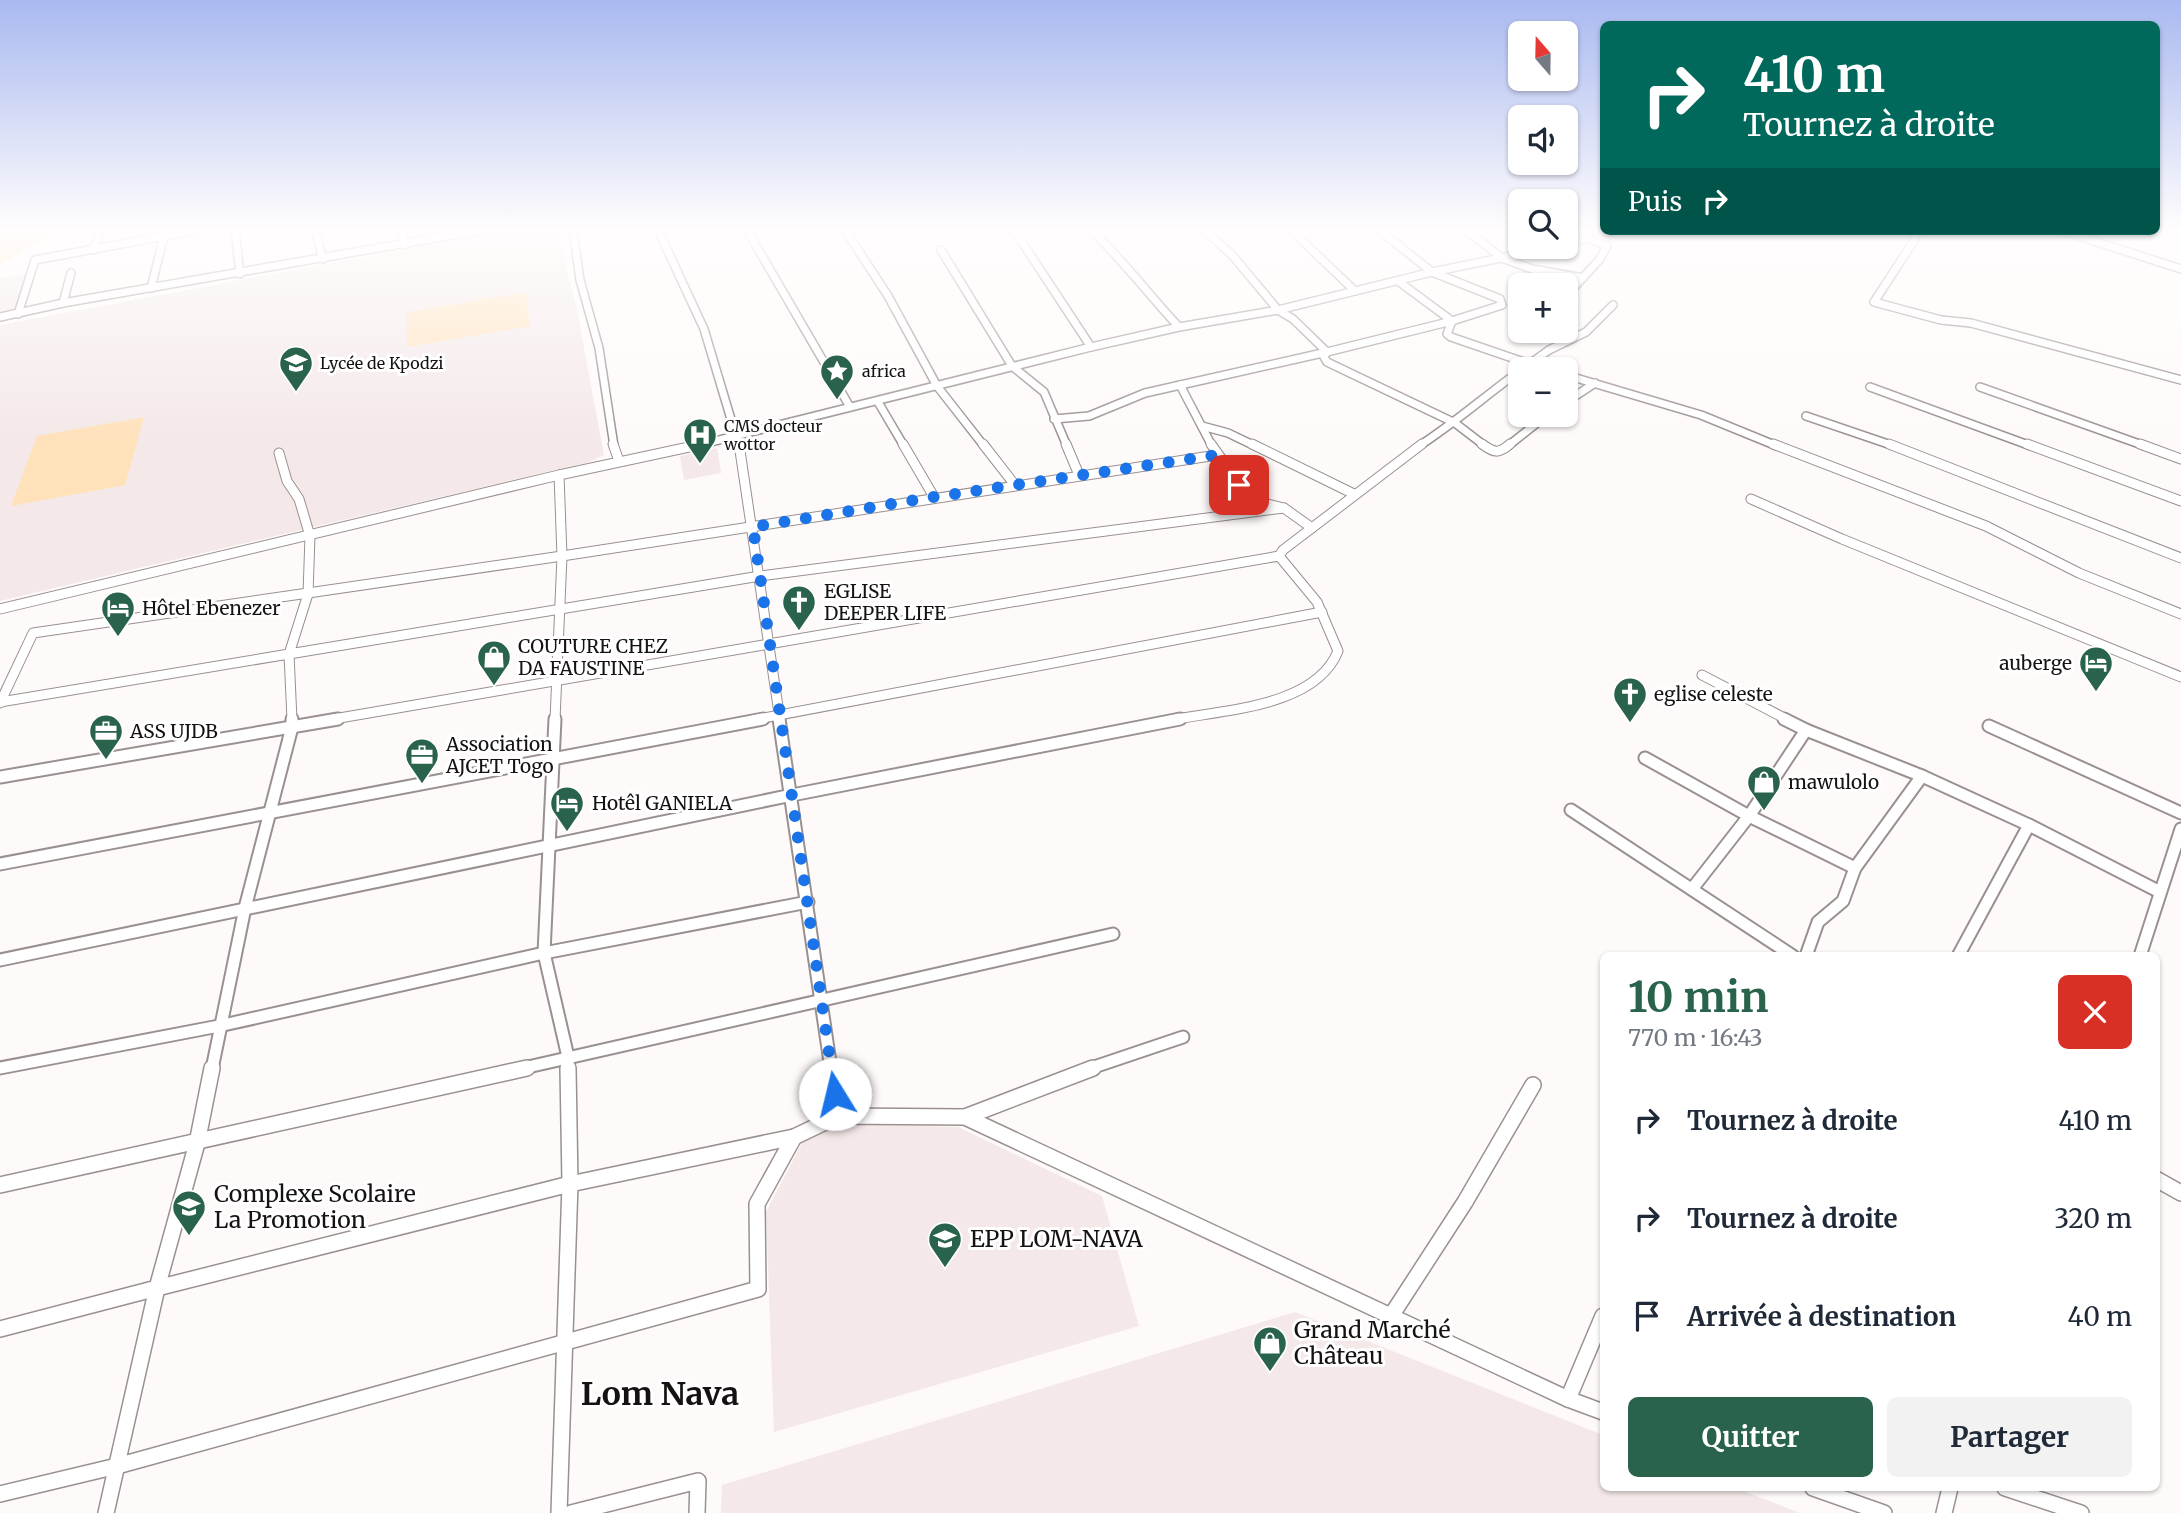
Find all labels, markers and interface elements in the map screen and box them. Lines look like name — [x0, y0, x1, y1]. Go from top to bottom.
north arrow — [1508, 21, 1578, 91]
map controls — [1508, 21, 1578, 427]
text: 410 m — [1743, 44, 1885, 105]
icon: right — [1628, 49, 1719, 140]
button: sound — [1508, 105, 1578, 175]
text: Tournez à droite — [1743, 105, 1995, 145]
icon: right — [1696, 182, 1734, 220]
text: Puis — [1628, 185, 1682, 218]
button: search — [1508, 189, 1578, 259]
button: + — [1508, 273, 1578, 343]
school or university icon: Lycée de Kpodzi — [277, 344, 315, 393]
place icon: africa — [818, 352, 856, 401]
place label: Lycée de Kpodzi — [320, 353, 444, 373]
button: − — [1508, 357, 1578, 427]
place label: africa — [862, 361, 906, 381]
hospital icon: CMS docteur wottor — [681, 416, 719, 465]
place label: CMS docteur wottor — [723, 416, 823, 454]
pin — [1209, 455, 1269, 515]
icon: arrive — [1220, 466, 1258, 504]
place label: EGLISE DEEPER LIFE — [824, 579, 946, 625]
church icon: EGLISE DEEPER LIFE — [780, 583, 818, 632]
hotel icon: Hôtel Ebenezer — [99, 589, 137, 638]
place label: Hôtel Ebenezer — [142, 596, 281, 620]
place label: COUTURE CHEZ DA FAUSTINE — [518, 634, 668, 680]
shop icon: COUTURE CHEZ DA FAUSTINE — [475, 638, 513, 687]
hotel icon: auberge — [2077, 644, 2115, 693]
place label: auberge — [1999, 651, 2072, 675]
church icon: eglise celeste — [1611, 675, 1649, 724]
place label: eglise celeste — [1654, 682, 1773, 706]
office icon: ASS UJDB — [87, 712, 125, 761]
place label: ASS UJDB — [129, 719, 218, 743]
place label: Association AJCET Togo — [445, 732, 554, 778]
office icon: Association AJCET Togo — [403, 736, 441, 785]
shop icon: mawulolo — [1745, 763, 1783, 812]
place label: mawulolo — [1788, 770, 1879, 794]
hotel icon: Hotêl GANIELA — [548, 784, 586, 833]
place label: Hotêl GANIELA — [592, 791, 733, 815]
text: 10 min — [1628, 971, 1768, 1023]
button: close — [2058, 975, 2132, 1049]
text: 770 m · 16:43 — [1628, 1023, 1763, 1052]
position arrow — [798, 1057, 872, 1131]
icon: right — [1628, 1101, 1666, 1139]
text: Tournez à droite — [1687, 1104, 1898, 1137]
text: 410 m — [2058, 1104, 2132, 1137]
place label: Complexe Scolaire La Promotion — [214, 1179, 416, 1234]
school or university icon: Complexe Scolaire La Promotion — [170, 1188, 208, 1237]
icon: right — [1628, 1199, 1666, 1237]
text: Tournez à droite — [1687, 1202, 1898, 1235]
text: 320 m — [2054, 1202, 2132, 1235]
school or university icon: EPP LOM-NAVA — [926, 1220, 964, 1269]
place label: EPP LOM-NAVA — [970, 1224, 1144, 1253]
icon: arrive — [1628, 1297, 1666, 1335]
text: Arrivée à destination — [1687, 1300, 1956, 1333]
text: 40 m — [2068, 1300, 2132, 1333]
place label: Grand Marché Château — [1294, 1315, 1451, 1370]
shop icon: Grand Marché Château — [1251, 1324, 1289, 1373]
district label: Lom Nava — [581, 1374, 739, 1414]
button: Quitter — [1628, 1397, 1873, 1477]
button: Partager — [1887, 1397, 2132, 1477]

